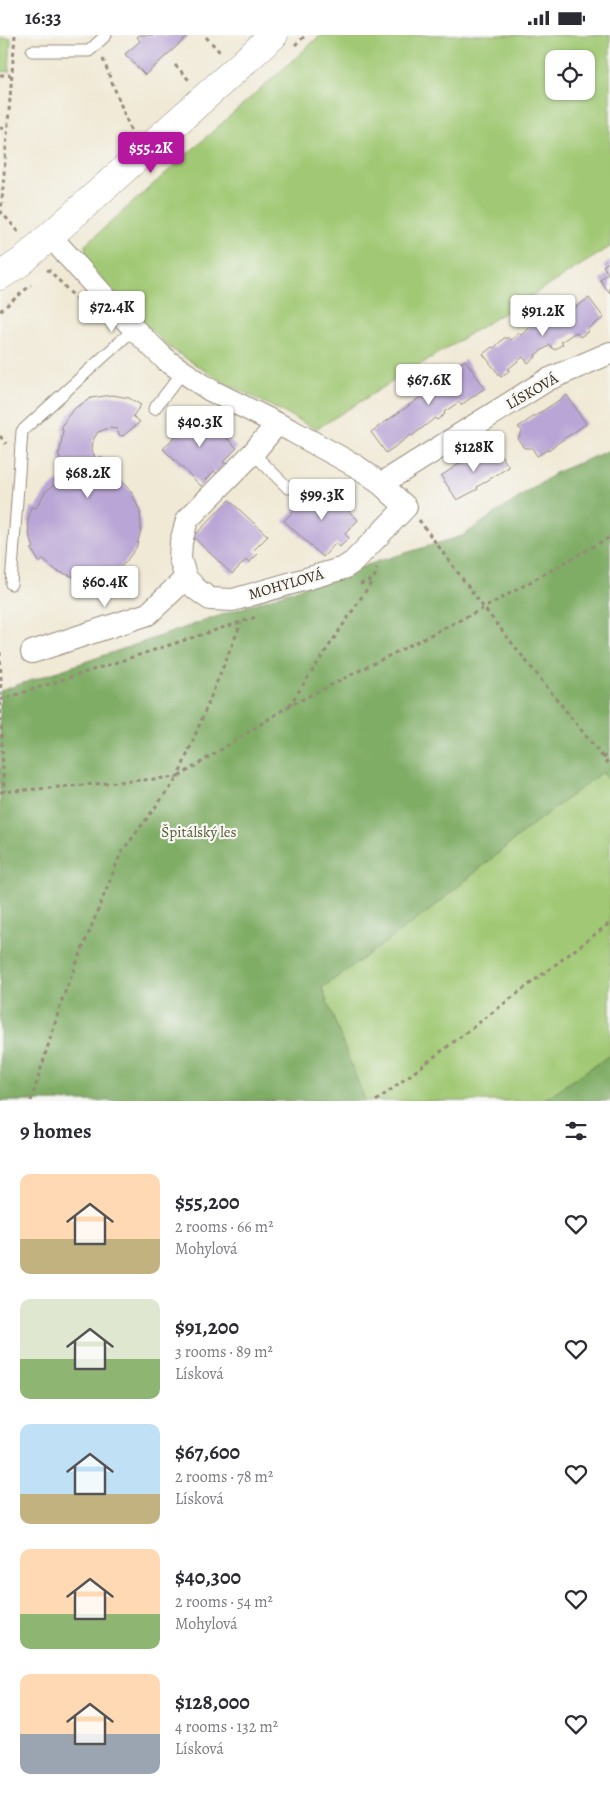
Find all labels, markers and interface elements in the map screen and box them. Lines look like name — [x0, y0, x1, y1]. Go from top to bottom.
text: 16:33 — [25, 5, 62, 31]
map controls — [545, 50, 595, 100]
button: locate — [545, 50, 595, 100]
pin: $55.2K — [110, 131, 192, 174]
text: $55.2K — [129, 137, 173, 159]
pin: $72.4K — [71, 291, 153, 333]
pin: $91.2K — [502, 295, 584, 337]
text: $72.4K — [90, 296, 134, 318]
text: $91.2K — [521, 300, 565, 322]
pin: $67.6K — [388, 363, 470, 406]
street label: LÍSKOVÁ — [502, 368, 562, 414]
text: $67.6K — [407, 369, 451, 391]
pin: $40.3K — [159, 405, 241, 448]
text: $40.3K — [178, 411, 222, 433]
pin: $128K — [439, 431, 509, 473]
text: $128K — [454, 436, 494, 458]
pin: $68.2K — [47, 457, 129, 499]
text: $68.2K — [65, 462, 111, 484]
pin: $99.3K — [281, 479, 363, 521]
text: $99.3K — [300, 484, 344, 506]
street label: MOHYLOVÁ — [246, 564, 326, 604]
pin: $60.4K — [64, 565, 146, 608]
text: $60.4K — [82, 571, 128, 593]
park label: Špitálský les — [161, 822, 237, 842]
text: 9 homes — [20, 1117, 91, 1145]
icon: filters — [562, 1117, 590, 1145]
text: $55,200 — [175, 1188, 240, 1216]
icon: home — [60, 1194, 120, 1254]
icon: heart — [562, 1210, 590, 1238]
text: 2 rooms · 66 m² — [175, 1216, 273, 1238]
text: Mohylová — [175, 1238, 238, 1260]
text: $91,200 — [175, 1313, 239, 1341]
icon: home — [60, 1319, 120, 1379]
icon: heart — [562, 1335, 590, 1363]
text: 3 rooms · 89 m² — [175, 1341, 273, 1363]
text: Lísková — [175, 1363, 224, 1385]
text: $67,600 — [175, 1438, 240, 1466]
icon: home — [60, 1444, 120, 1504]
icon: heart — [562, 1460, 590, 1488]
text: 2 rooms · 78 m² — [175, 1466, 273, 1488]
text: Lísková — [175, 1488, 224, 1510]
text: $40,300 — [175, 1563, 241, 1591]
icon: home — [60, 1569, 120, 1629]
icon: heart — [562, 1585, 590, 1613]
text: 2 rooms · 54 m² — [175, 1591, 273, 1613]
text: Mohylová — [175, 1613, 238, 1635]
text: $128,000 — [175, 1688, 250, 1716]
icon: home — [60, 1694, 120, 1754]
icon: heart — [562, 1710, 590, 1738]
text: 4 rooms · 132 m² — [175, 1716, 278, 1738]
text: Lísková — [175, 1738, 224, 1760]

